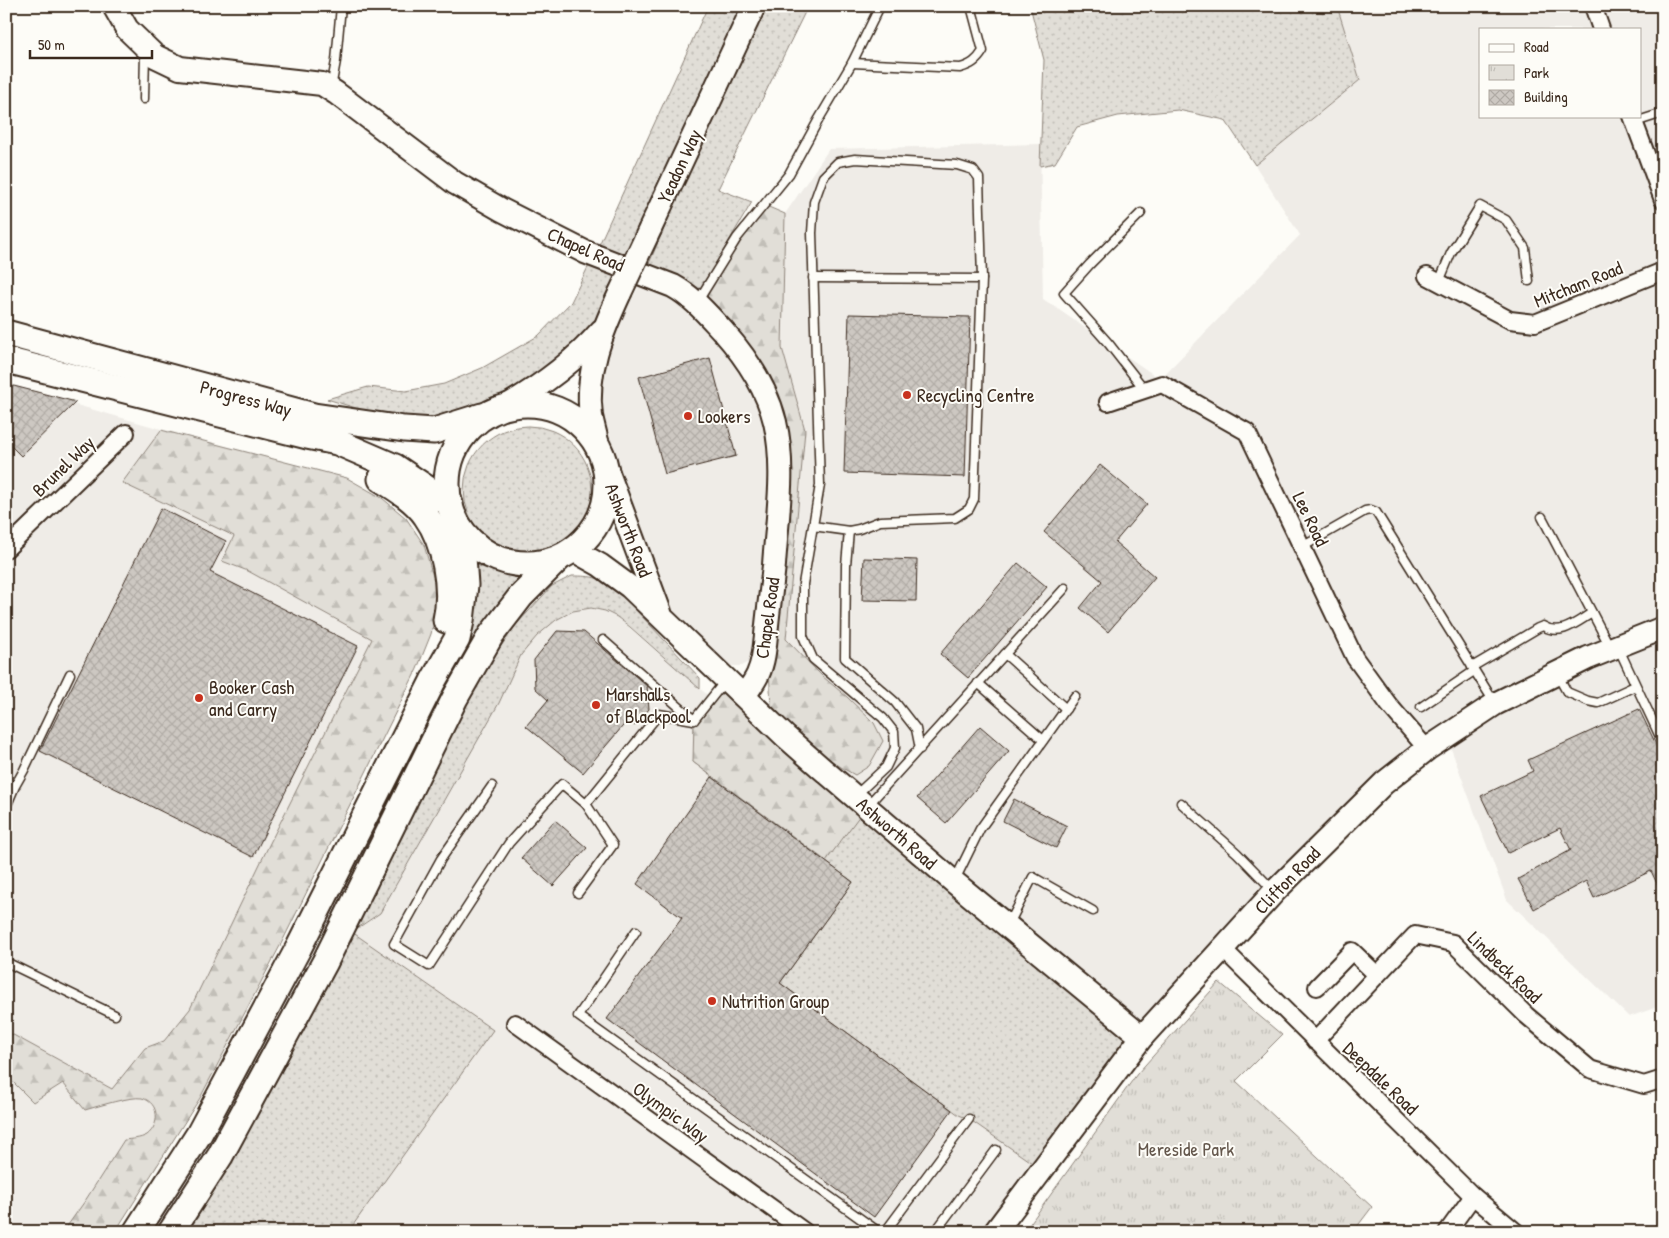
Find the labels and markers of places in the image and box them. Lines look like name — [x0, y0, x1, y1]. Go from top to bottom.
place label: Recycling Centre — [917, 382, 1035, 408]
marker: Recycling Centre — [901, 389, 913, 401]
place label: Lookers — [698, 403, 750, 429]
marker: Lookers — [682, 410, 694, 422]
place label: Booker Cash and Carry — [209, 674, 294, 722]
place label: Marshalls of Blackpool — [606, 681, 692, 729]
marker: Booker Cash and Carry — [193, 692, 205, 704]
marker: Marshalls of Blackpool — [590, 699, 602, 711]
place label: Nutrition Group — [722, 988, 829, 1014]
marker: Nutrition Group — [706, 995, 718, 1007]

